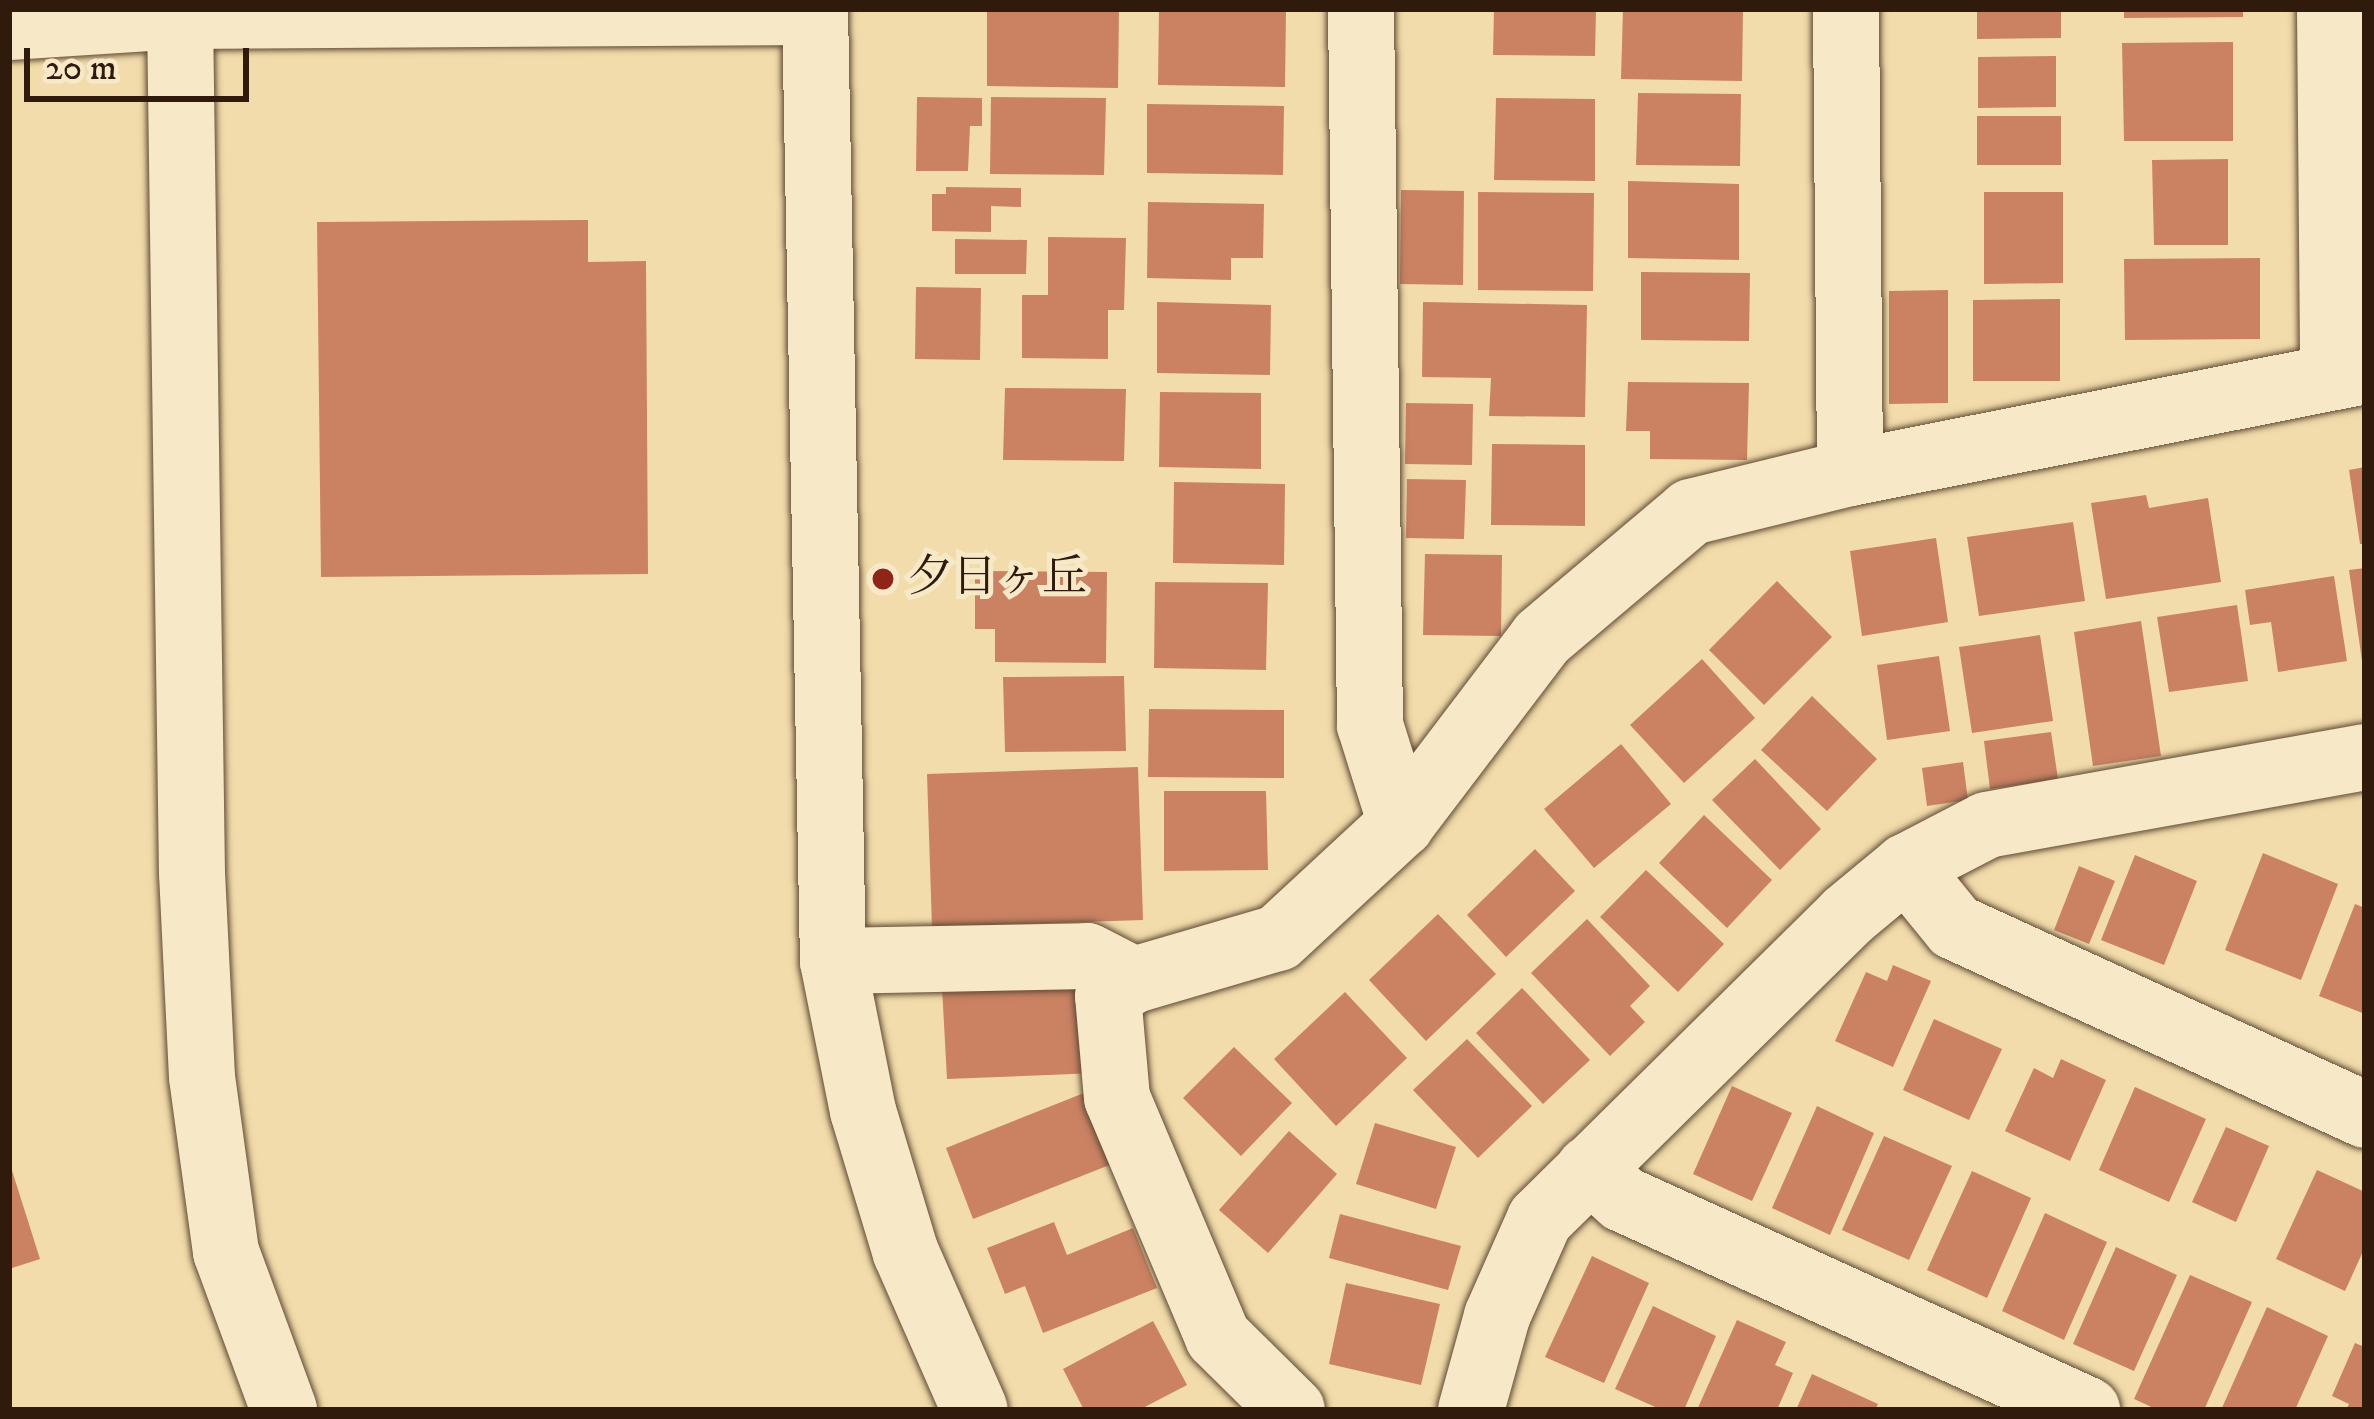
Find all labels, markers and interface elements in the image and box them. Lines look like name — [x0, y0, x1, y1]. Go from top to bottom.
scale bar — [30, 24, 255, 98]
text: 20 m — [45, 46, 117, 91]
place label: 夕日ヶ丘 — [907, 552, 1087, 606]
marker: 夕日ヶ丘 — [870, 566, 896, 592]

